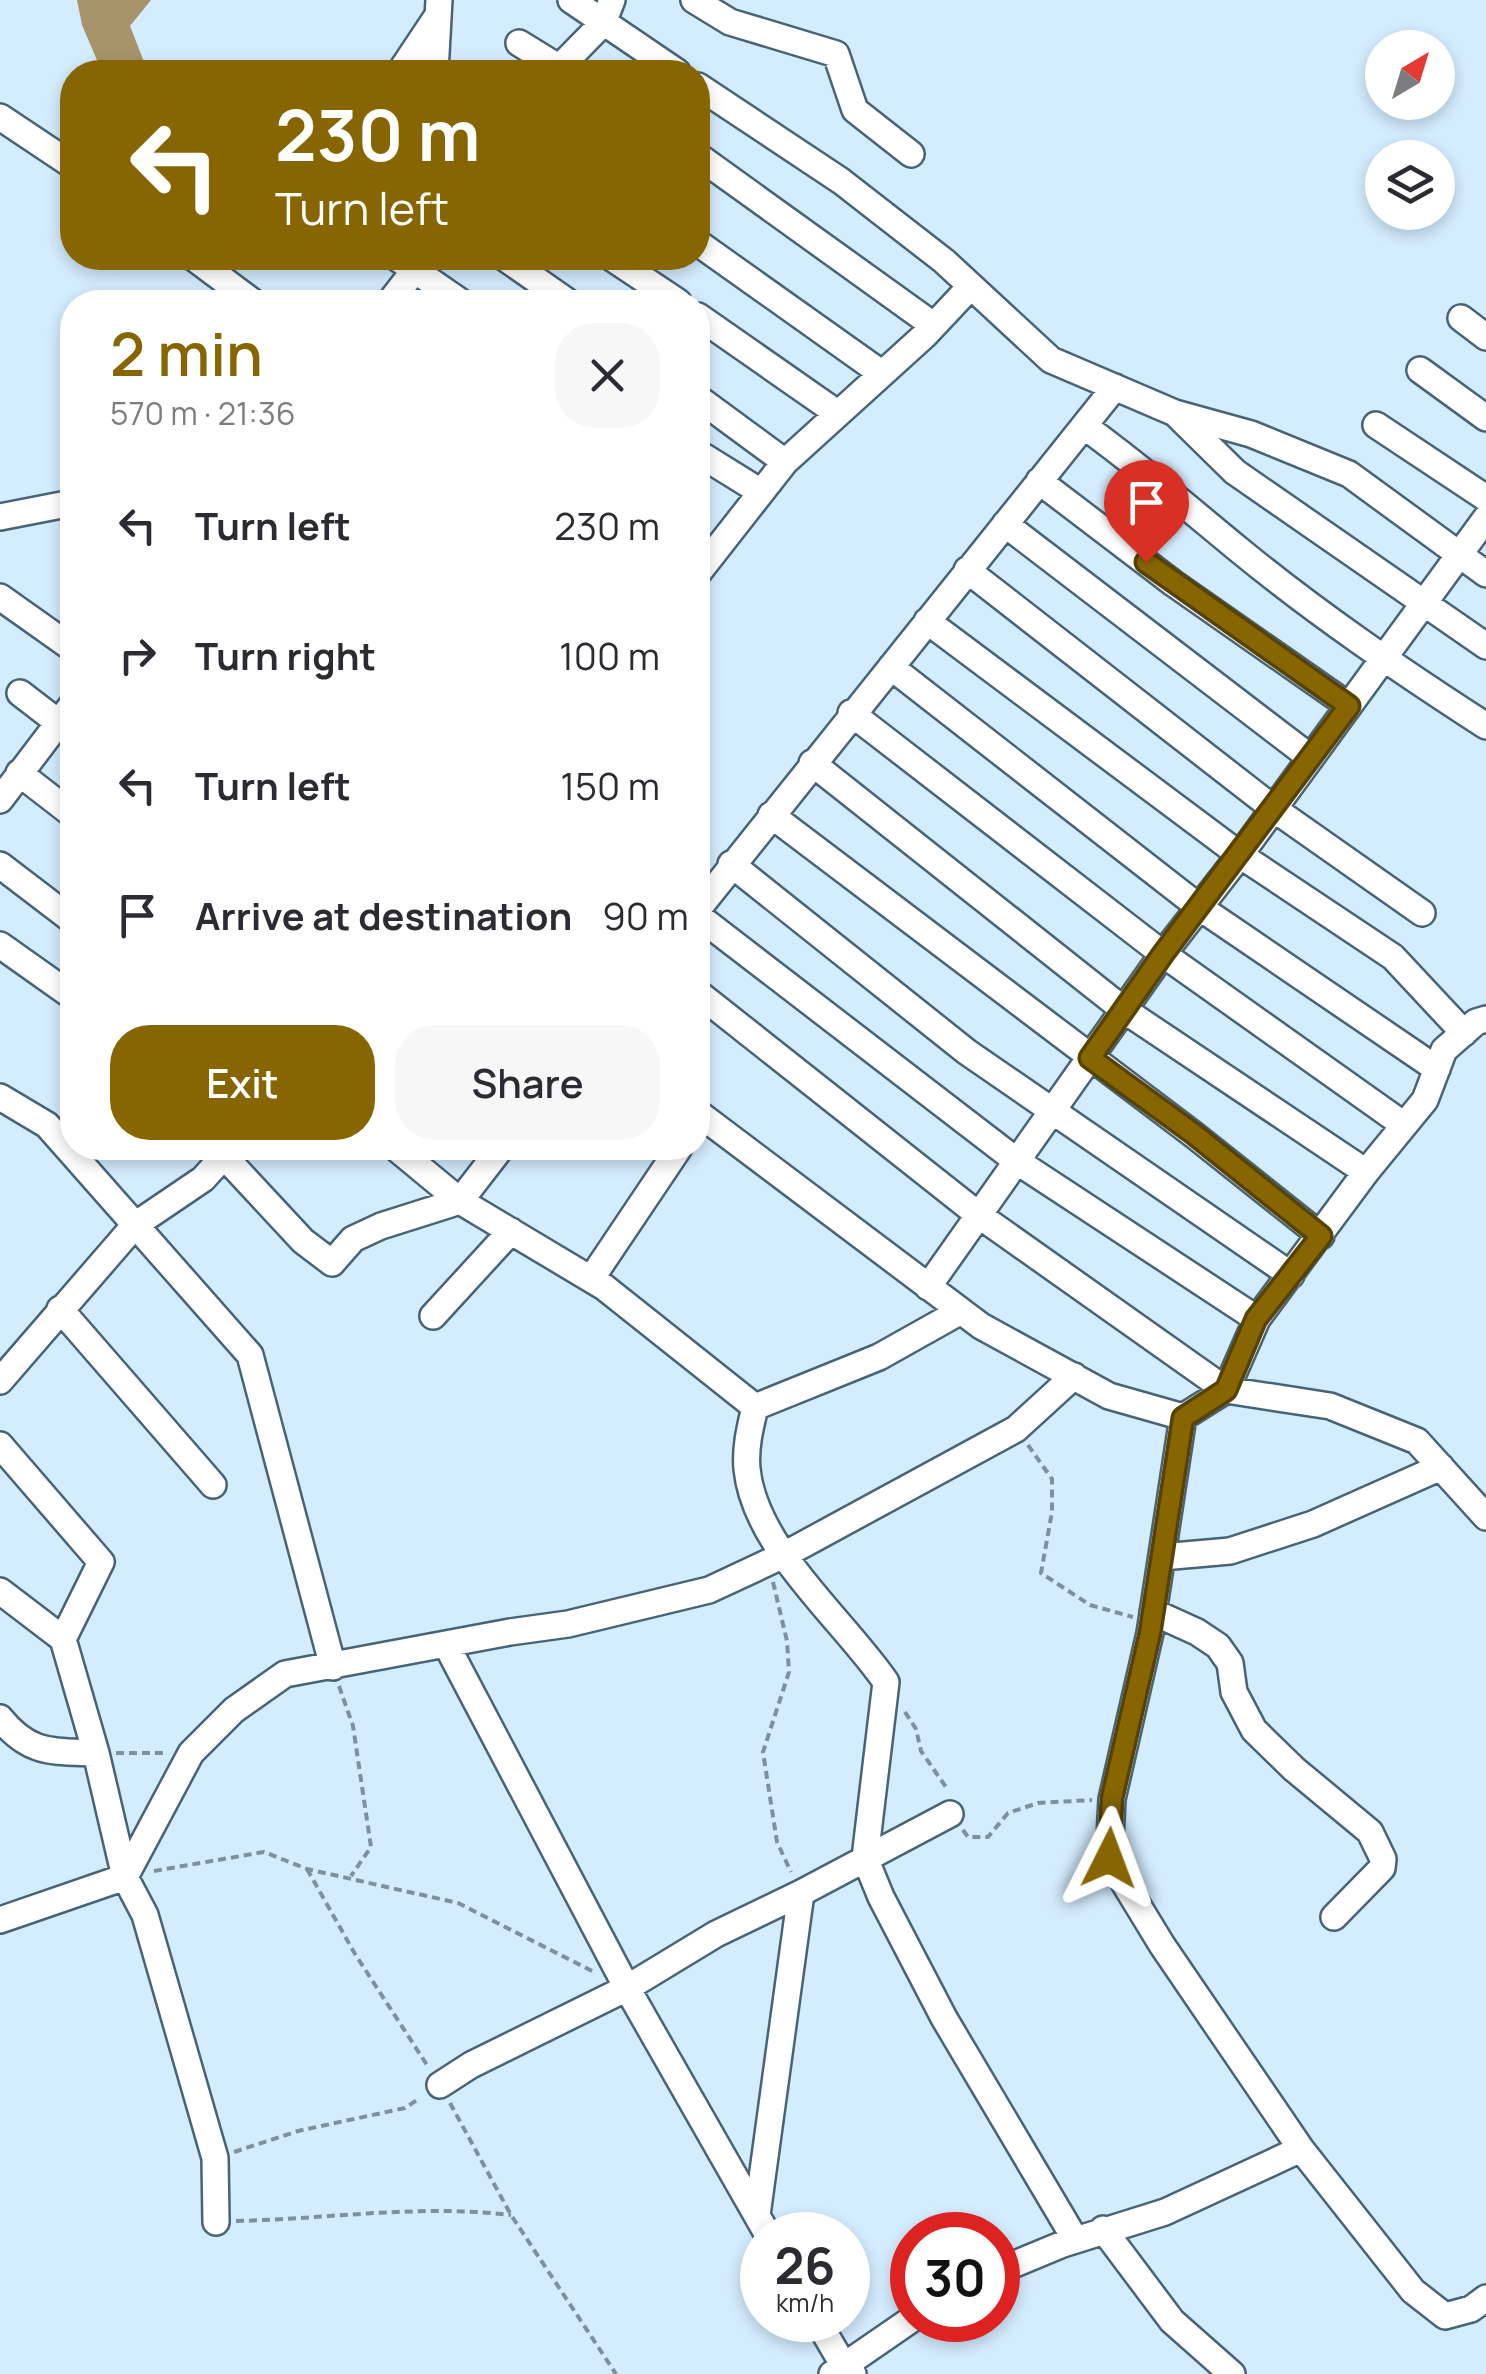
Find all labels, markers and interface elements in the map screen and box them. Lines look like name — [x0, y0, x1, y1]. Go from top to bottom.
north arrow — [1365, 30, 1455, 120]
map controls — [1365, 30, 1455, 230]
text: 230 m — [275, 86, 480, 182]
icon: left — [110, 100, 240, 230]
button: layers — [1365, 140, 1455, 230]
text: Turn left — [275, 177, 449, 239]
text: 2 min — [110, 312, 263, 394]
button: close — [555, 323, 660, 428]
text: 570 m · 21:36 — [110, 391, 296, 435]
pin — [1104, 460, 1189, 563]
icon: arrive — [1119, 475, 1174, 530]
icon: left — [110, 498, 165, 553]
text: Turn left — [195, 499, 351, 551]
text: 230 m — [554, 499, 660, 551]
icon: right — [110, 628, 165, 683]
text: Turn right — [195, 629, 376, 681]
text: 100 m — [559, 629, 660, 681]
icon: left — [110, 758, 165, 813]
text: Turn left — [195, 759, 351, 811]
text: 150 m — [560, 759, 660, 811]
icon: arrive — [110, 888, 165, 943]
text: Arrive at destination — [195, 889, 572, 941]
text: 90 m — [602, 889, 689, 941]
button: Exit — [110, 1025, 375, 1140]
button: Share — [395, 1025, 660, 1140]
position arrow — [1057, 1806, 1161, 1910]
speed limit sign: 30 — [890, 2212, 1020, 2342]
text: 26 — [775, 2231, 835, 2299]
text: km/h — [776, 2285, 834, 2320]

